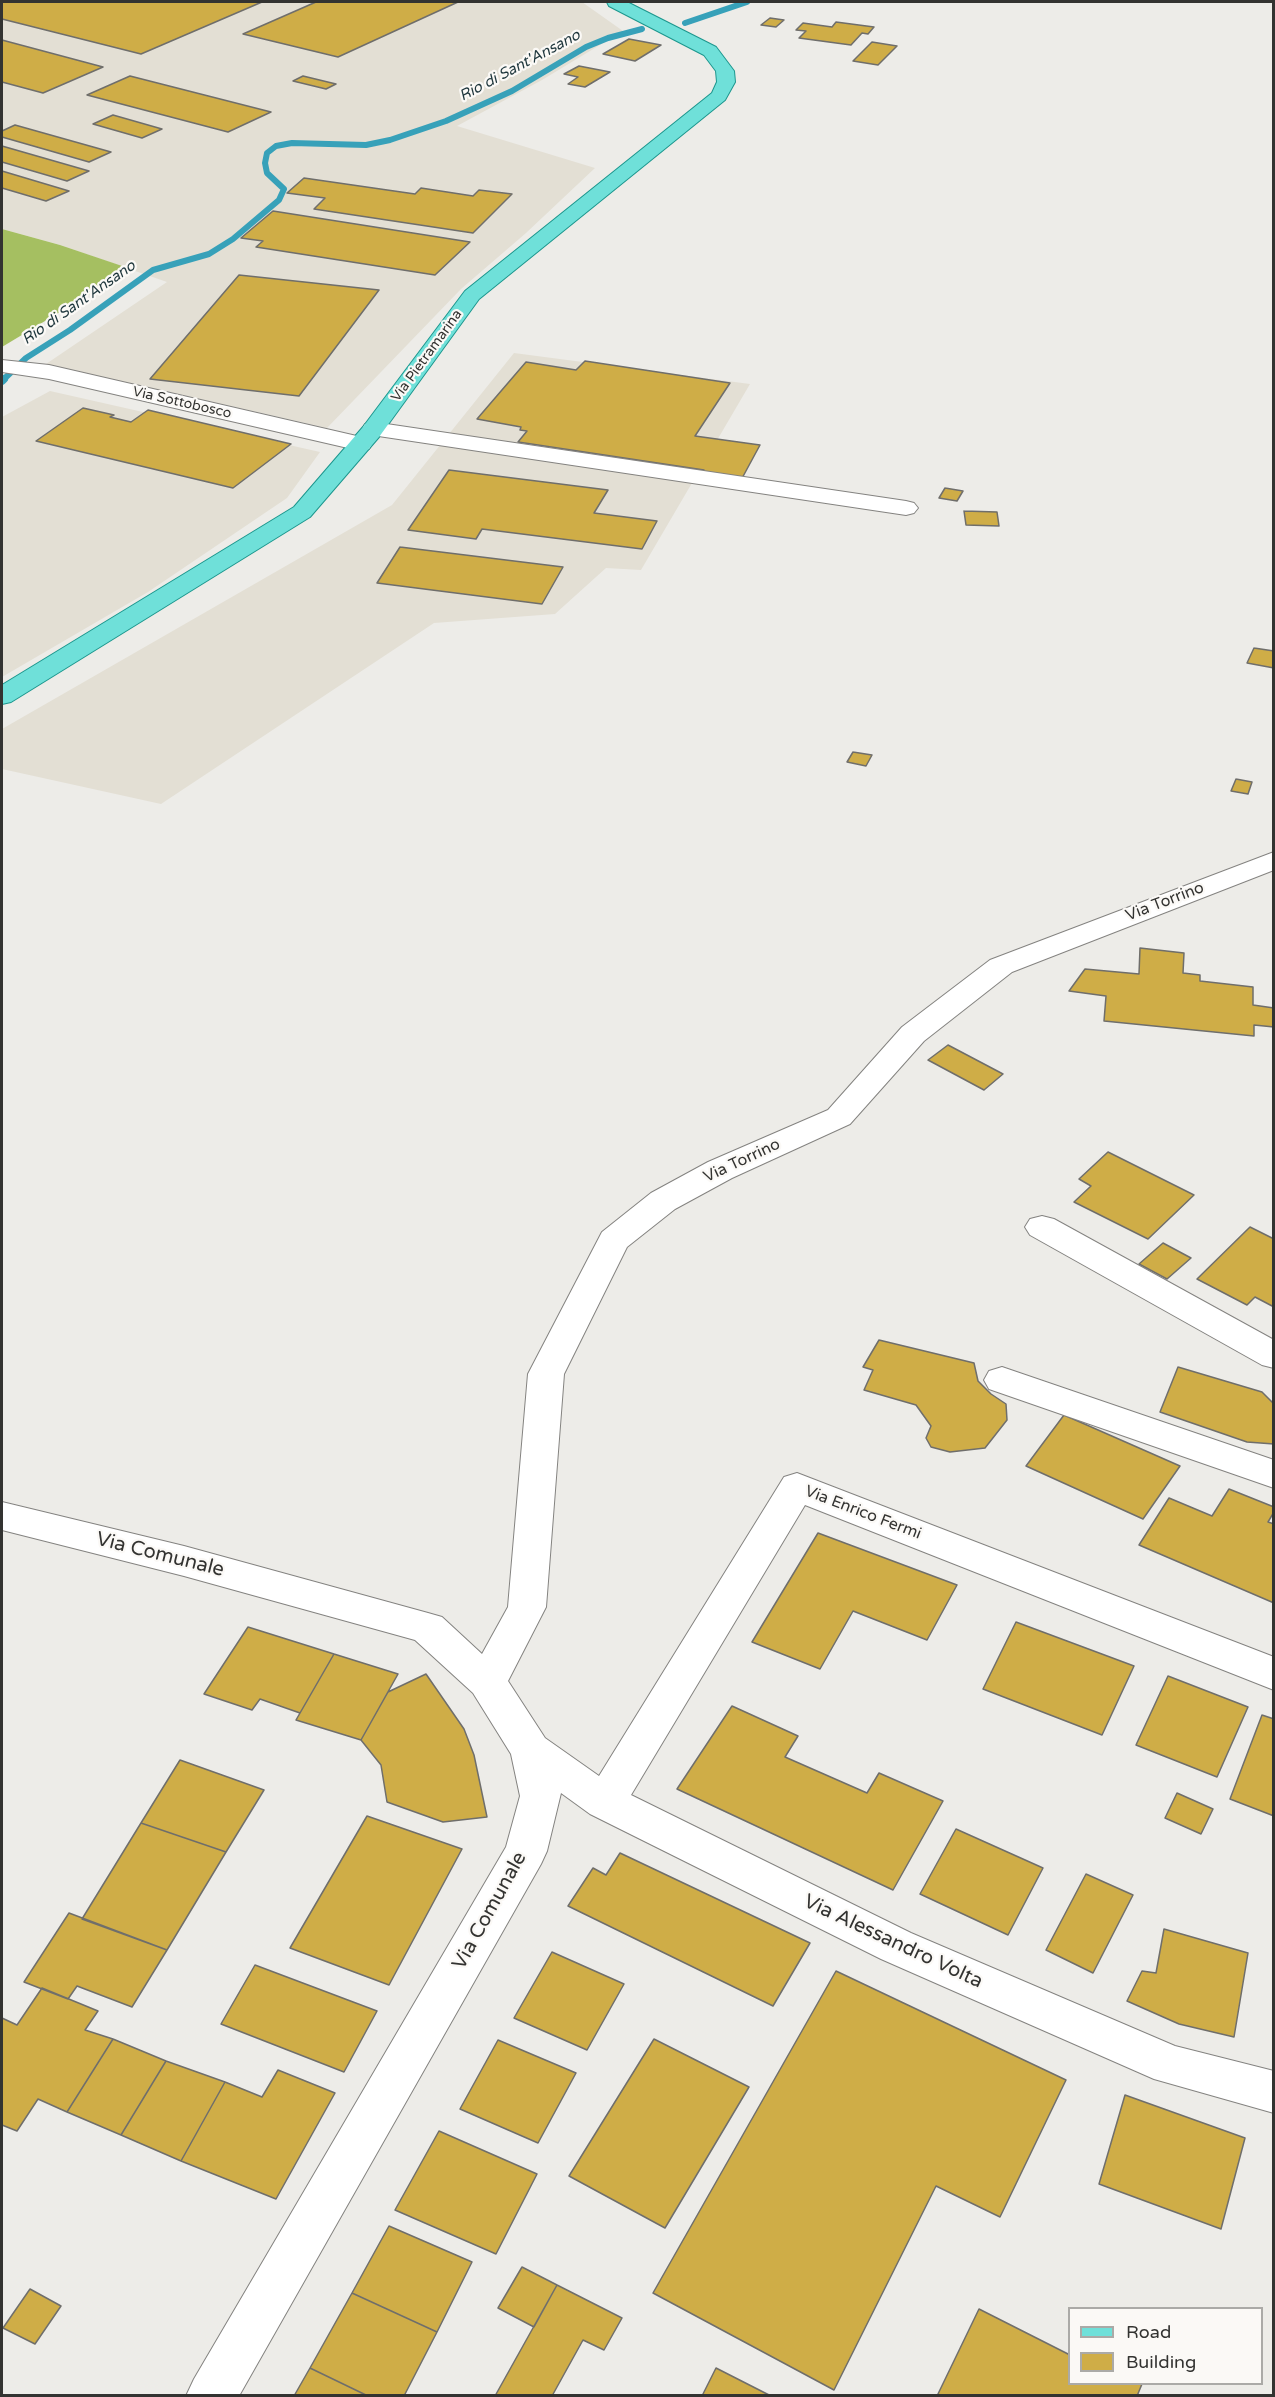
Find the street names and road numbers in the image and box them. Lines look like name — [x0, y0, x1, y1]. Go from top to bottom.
street label: Via Pietramarina — [388, 307, 466, 405]
street label: Via Sottobosco — [131, 383, 233, 423]
street label: Via Torrino — [1123, 878, 1207, 926]
street label: Via Torrino — [701, 1135, 783, 1187]
street label: Via Enrico Fermi — [802, 1482, 924, 1544]
street label: Via Comunale — [94, 1528, 226, 1582]
street label: Via Comunale — [448, 1848, 532, 1974]
street label: Via Alessandro Volta — [800, 1890, 986, 1994]

